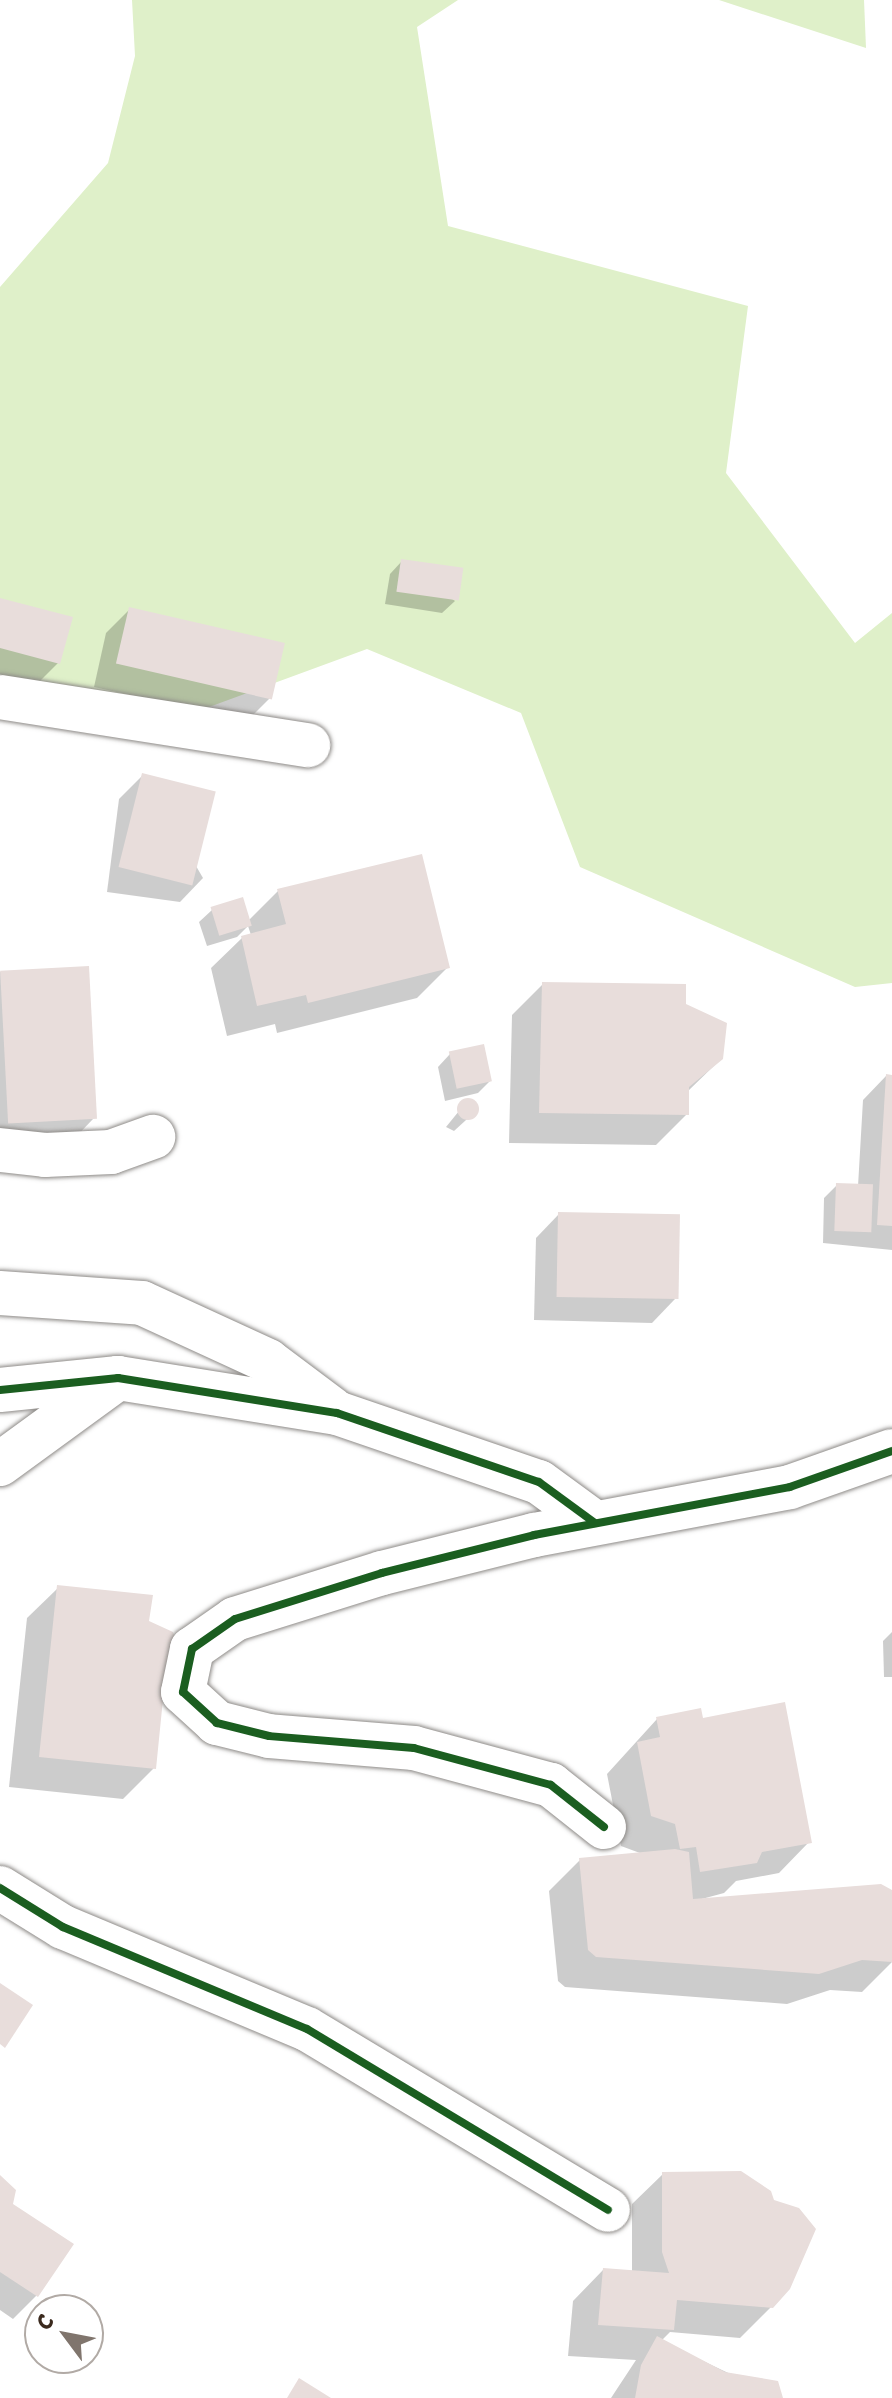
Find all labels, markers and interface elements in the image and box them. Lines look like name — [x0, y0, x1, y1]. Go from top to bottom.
north arrow — [24, 2294, 104, 2374]
text: С — [29, 2309, 61, 2335]

